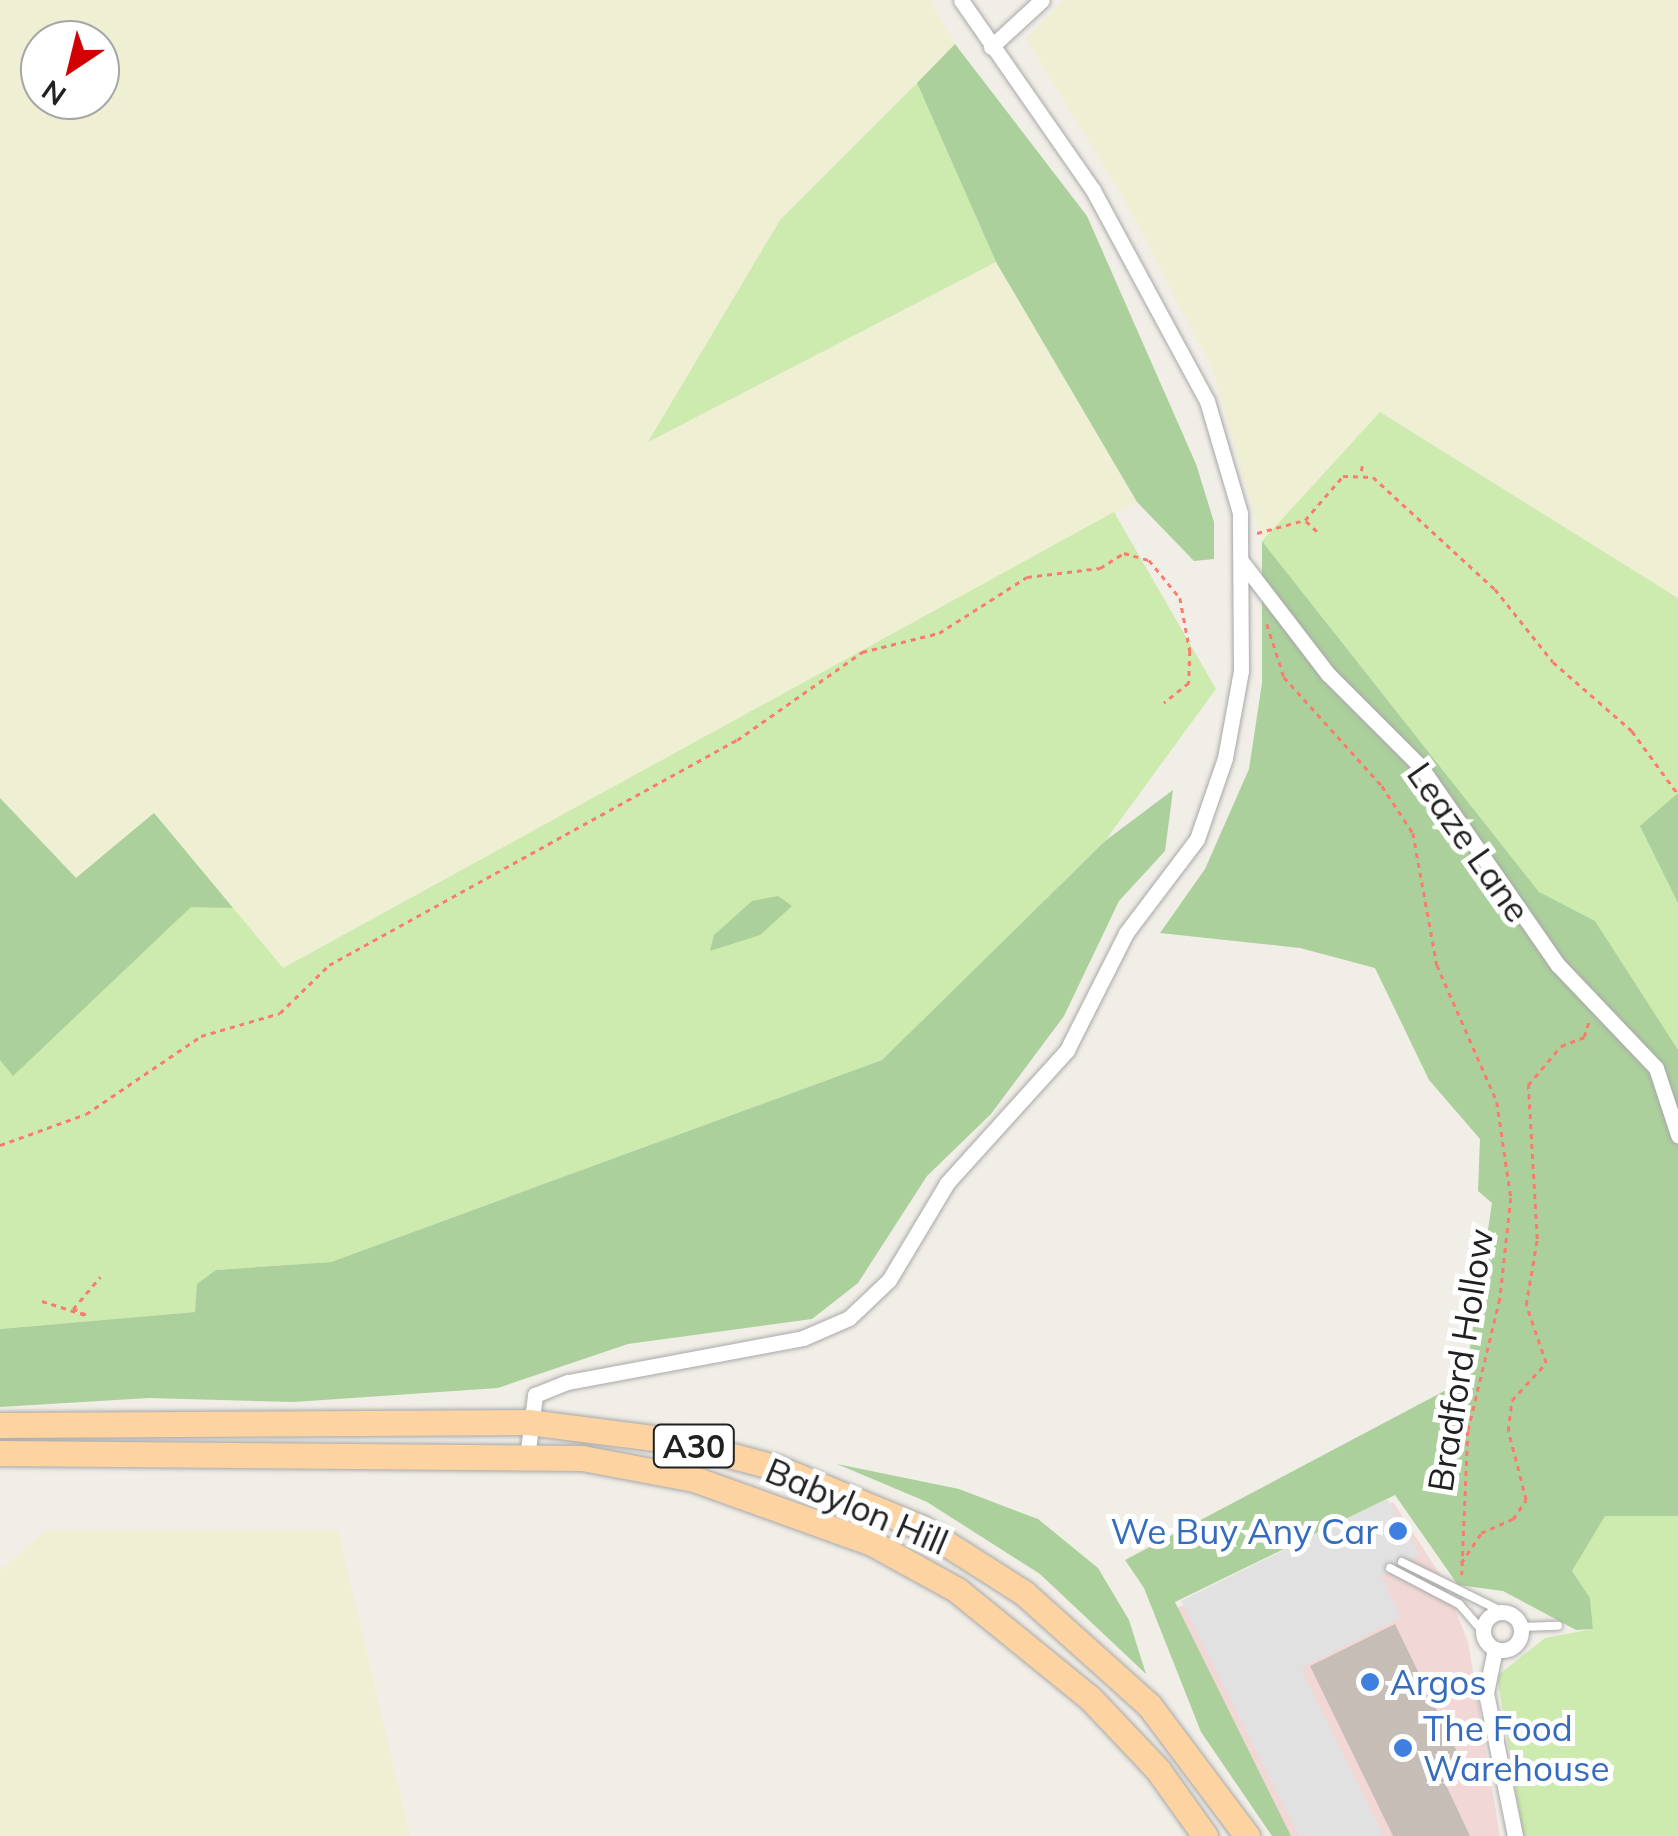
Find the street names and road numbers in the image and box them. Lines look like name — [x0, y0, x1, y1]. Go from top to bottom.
street label: Leaze Lane — [1399, 754, 1539, 930]
street label: Bradford Hollow — [1418, 1225, 1502, 1495]
road number: A30 — [652, 1419, 736, 1473]
street label: Babylon Hill — [760, 1449, 954, 1563]

